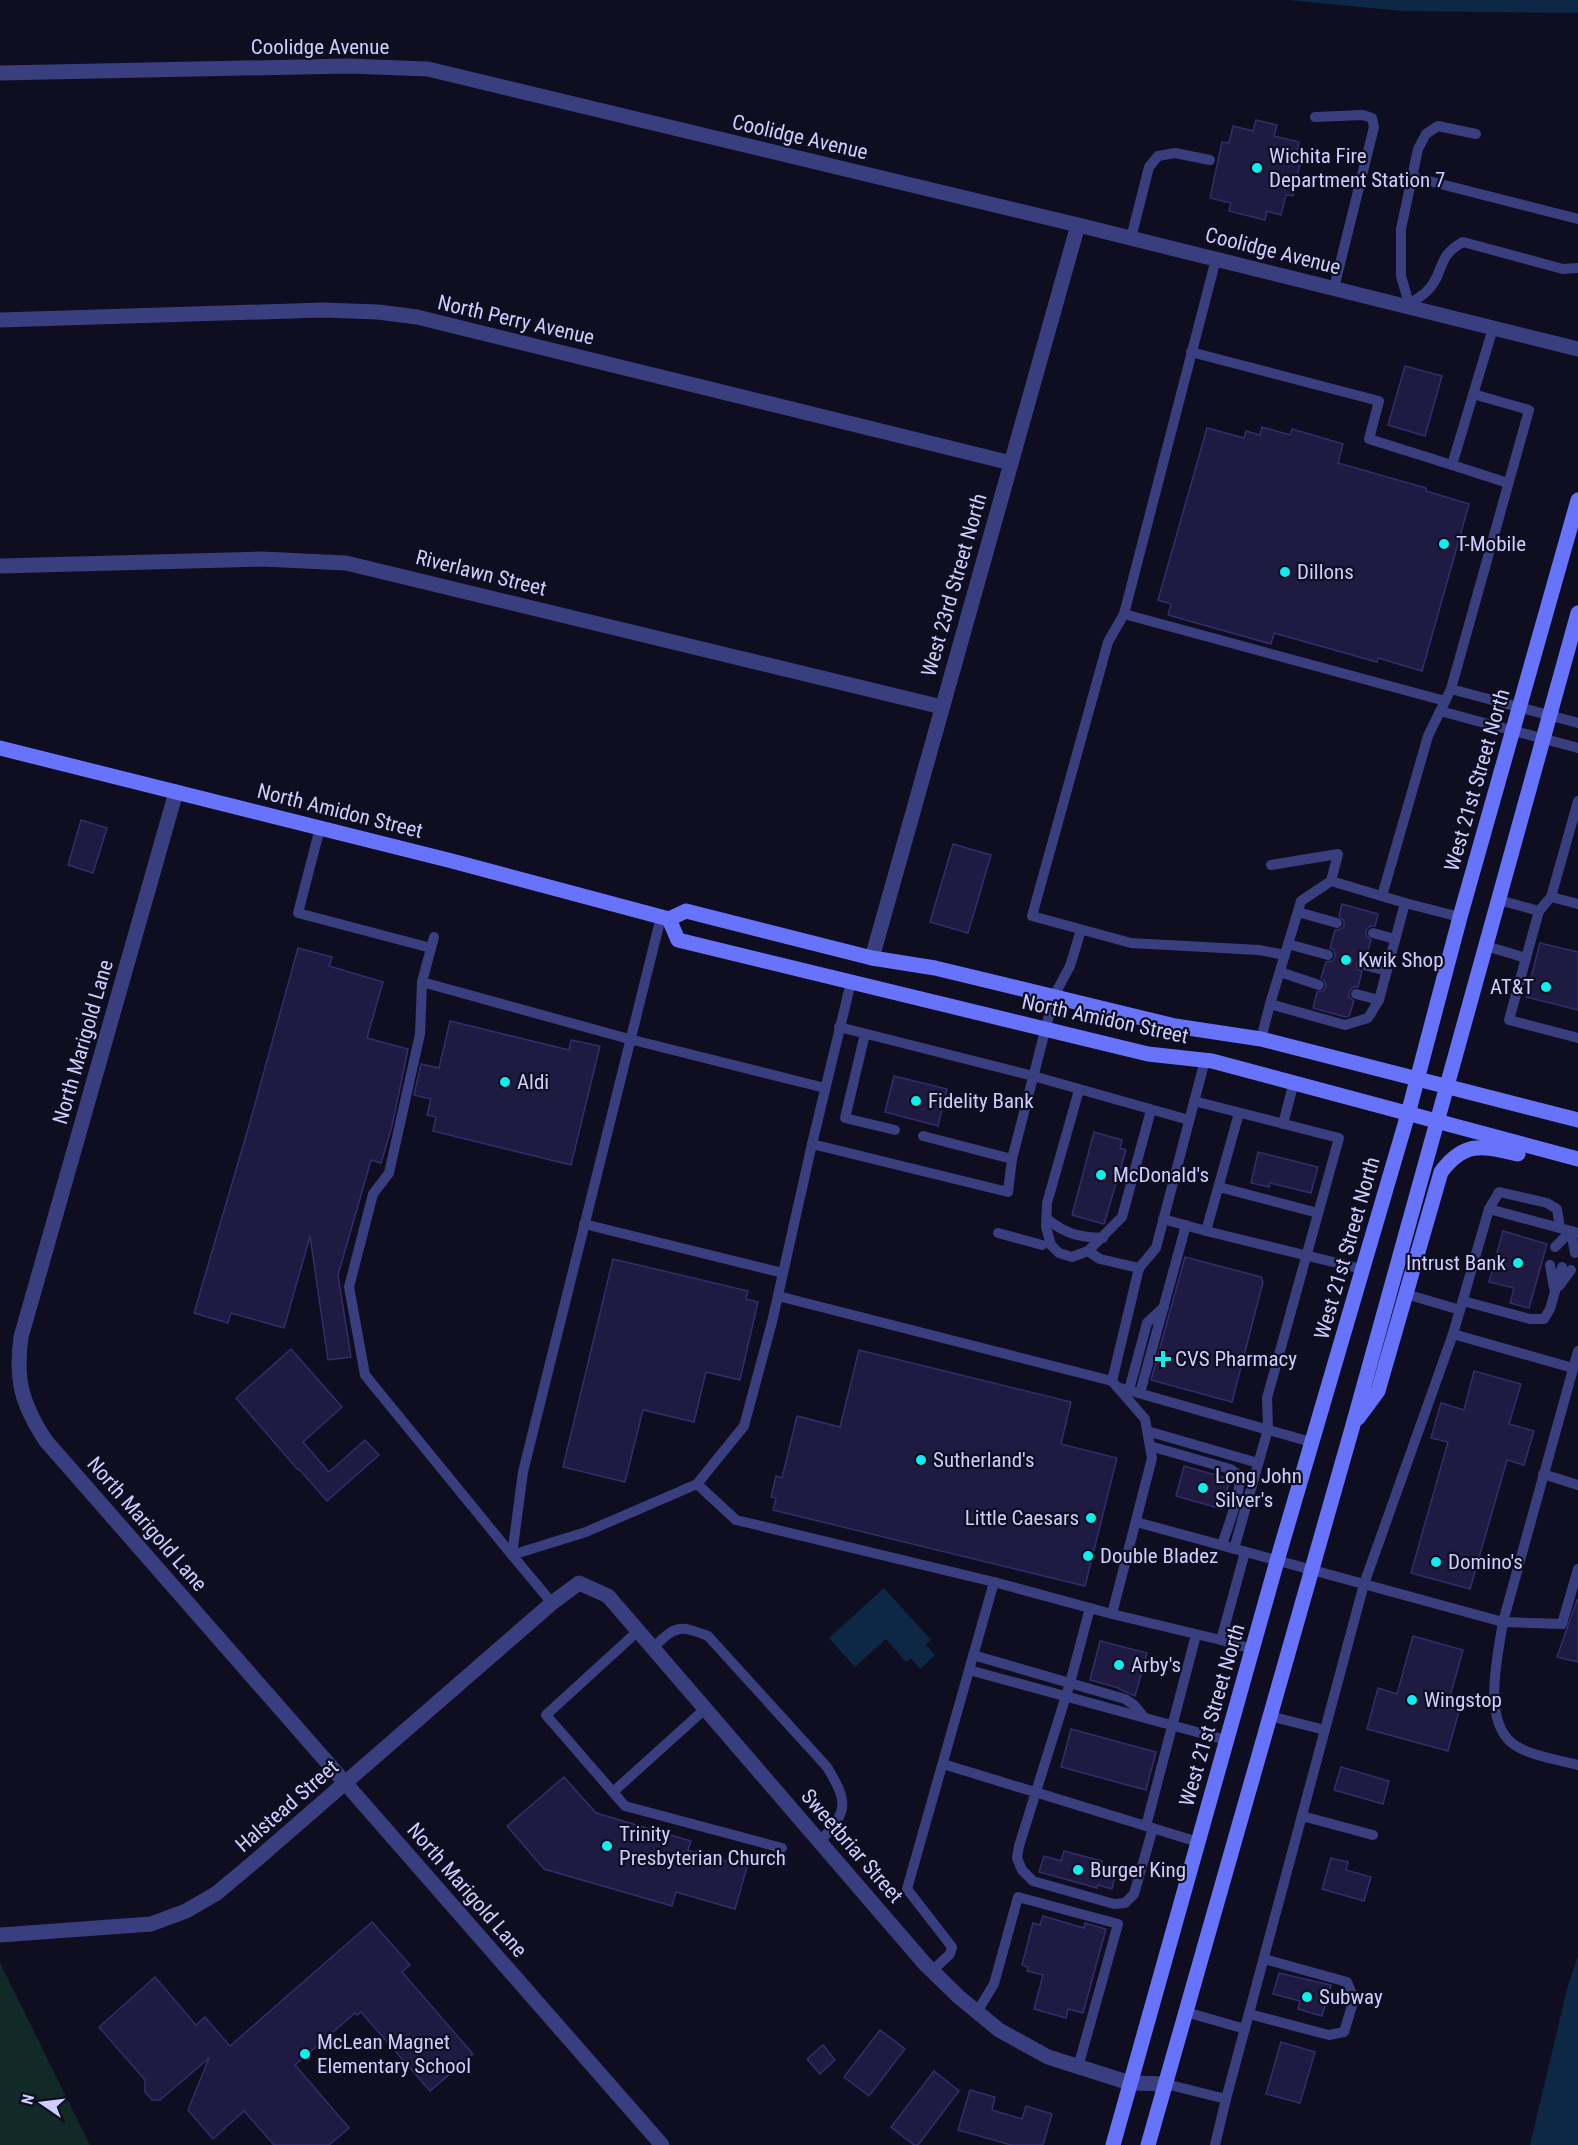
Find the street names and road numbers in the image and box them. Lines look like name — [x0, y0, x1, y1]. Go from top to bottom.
street label: Coolidge Avenue — [251, 35, 389, 59]
street label: Coolidge Avenue — [730, 110, 870, 164]
street label: Coolidge Avenue — [1203, 223, 1343, 279]
street label: North Perry Avenue — [435, 290, 597, 350]
street label: West 23rd Street North — [916, 491, 992, 679]
street label: Riverlawn Street — [413, 545, 549, 601]
street label: West 21st Street North — [1440, 686, 1514, 874]
street label: North Amidon Street — [255, 779, 425, 843]
street label: North Marigold Lane — [48, 957, 118, 1127]
street label: North Amidon Street — [1020, 990, 1190, 1048]
street label: West 21st Street North — [1310, 1154, 1384, 1342]
street label: North Marigold Lane — [82, 1452, 212, 1596]
street label: West 21st Street North — [1175, 1621, 1249, 1809]
street label: Halstead Street — [231, 1755, 343, 1857]
street label: Sweetbriar Street — [796, 1784, 908, 1908]
street label: North Marigold Lane — [402, 1818, 532, 1962]

